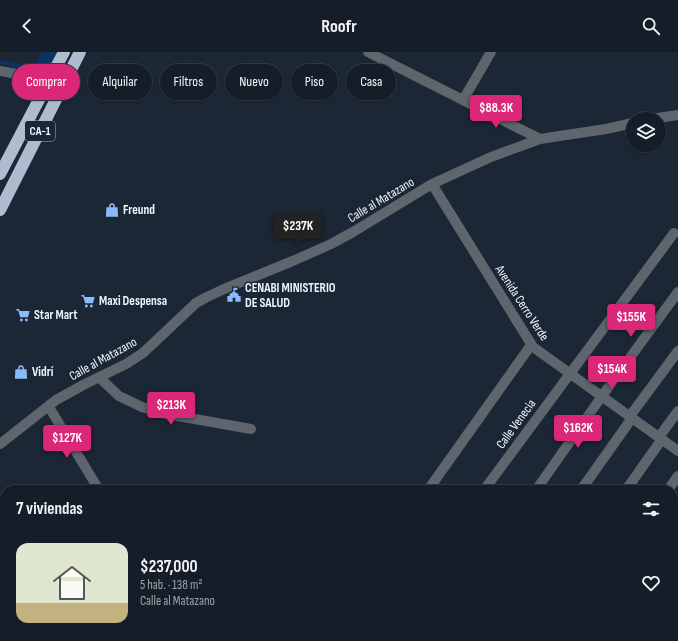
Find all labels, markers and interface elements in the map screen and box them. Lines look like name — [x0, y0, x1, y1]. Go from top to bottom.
icon: back — [16, 15, 38, 37]
icon: search — [640, 15, 662, 37]
text: Roofr — [321, 16, 357, 37]
chip: Comprar — [12, 64, 80, 100]
chip: Alquilar — [88, 64, 152, 100]
chip: Filtros — [160, 64, 217, 100]
chip: Nuevo — [225, 64, 283, 100]
chip: Piso — [291, 64, 338, 100]
chip: Casa — [346, 64, 396, 100]
pin: $88.3K — [463, 95, 529, 129]
text: $88.3K — [479, 100, 513, 116]
map controls — [626, 112, 666, 152]
button: layers — [626, 112, 666, 152]
road number: CA-1 — [25, 121, 55, 141]
street label: Calle al Matazano — [345, 174, 417, 226]
shop icon: Freund — [104, 202, 120, 218]
place label: Freund — [123, 202, 155, 218]
pin: $237K — [270, 213, 326, 247]
text: $237K — [283, 218, 313, 234]
street label: Avenida Cerro Verde — [491, 261, 552, 344]
place label: CENABI MINISTERIO DE SALUD — [245, 280, 336, 311]
public building icon: CENABI MINISTERIO DE SALUD — [226, 287, 242, 303]
supermarket icon: Maxi Despensa — [80, 293, 96, 309]
place label: Maxi Despensa — [99, 293, 167, 309]
pin: $155K — [603, 304, 659, 338]
supermarket icon: Star Mart — [15, 307, 31, 323]
place label: Star Mart — [34, 307, 78, 323]
text: $155K — [616, 309, 646, 325]
street label: Calle al Matazano — [66, 334, 140, 384]
pin: $154K — [584, 356, 640, 390]
text: $154K — [597, 361, 627, 377]
shop icon: Vidrí — [13, 364, 29, 380]
place label: Vidrí — [32, 364, 54, 380]
pin: $213K — [143, 392, 199, 426]
street label: Calle Venecia — [493, 396, 539, 452]
text: $213K — [156, 397, 186, 413]
pin: $162K — [550, 415, 606, 449]
text: $162K — [563, 420, 593, 436]
pin: $127K — [39, 425, 95, 459]
text: $127K — [52, 430, 82, 446]
icon: filters — [640, 498, 662, 520]
text: 7 viviendas — [16, 499, 83, 519]
text: $237,000 — [140, 557, 198, 577]
icon: home — [48, 559, 96, 607]
icon: heart — [640, 572, 662, 594]
text: 5 hab. · 138 m² — [140, 577, 202, 593]
text: Calle al Matazano — [140, 593, 215, 609]

